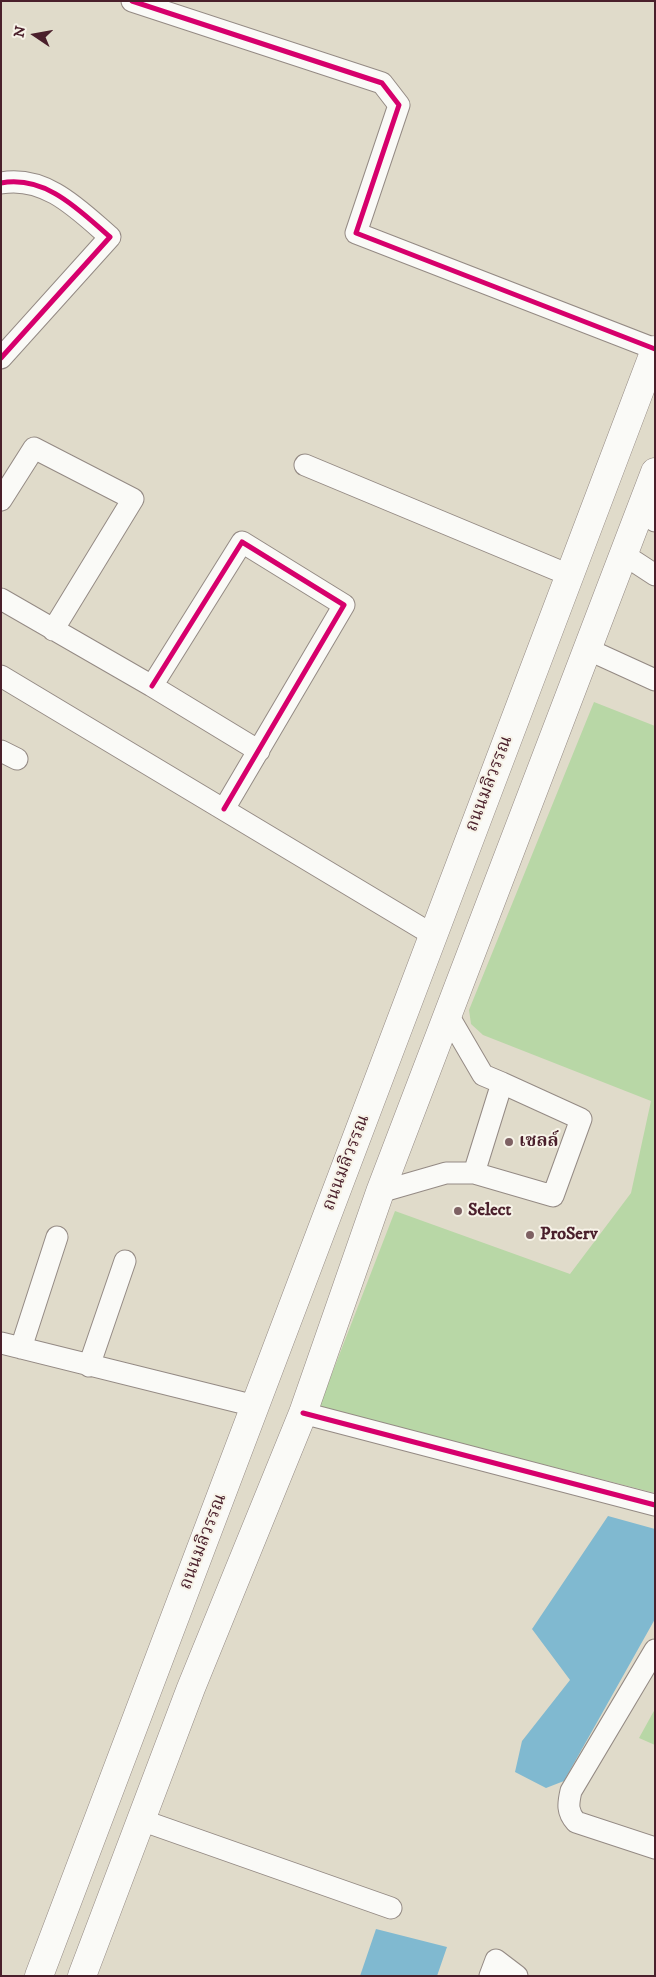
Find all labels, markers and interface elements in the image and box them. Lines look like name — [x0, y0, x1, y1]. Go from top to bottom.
north arrow — [10, 10, 60, 60]
text: N — [10, 24, 30, 39]
street label: ถนนมลิวรรณ — [462, 733, 518, 835]
street label: ถนนมลิวรรณ — [319, 1112, 375, 1214]
place label: เชลล์ — [519, 1131, 559, 1153]
marker: เชลล์ — [503, 1136, 515, 1148]
place label: Select — [468, 1200, 511, 1222]
marker: Select — [452, 1205, 464, 1217]
place label: ProServ — [540, 1224, 598, 1246]
marker: ProServ — [524, 1229, 536, 1241]
street label: ถนนมลิวรรณ — [176, 1491, 232, 1593]

